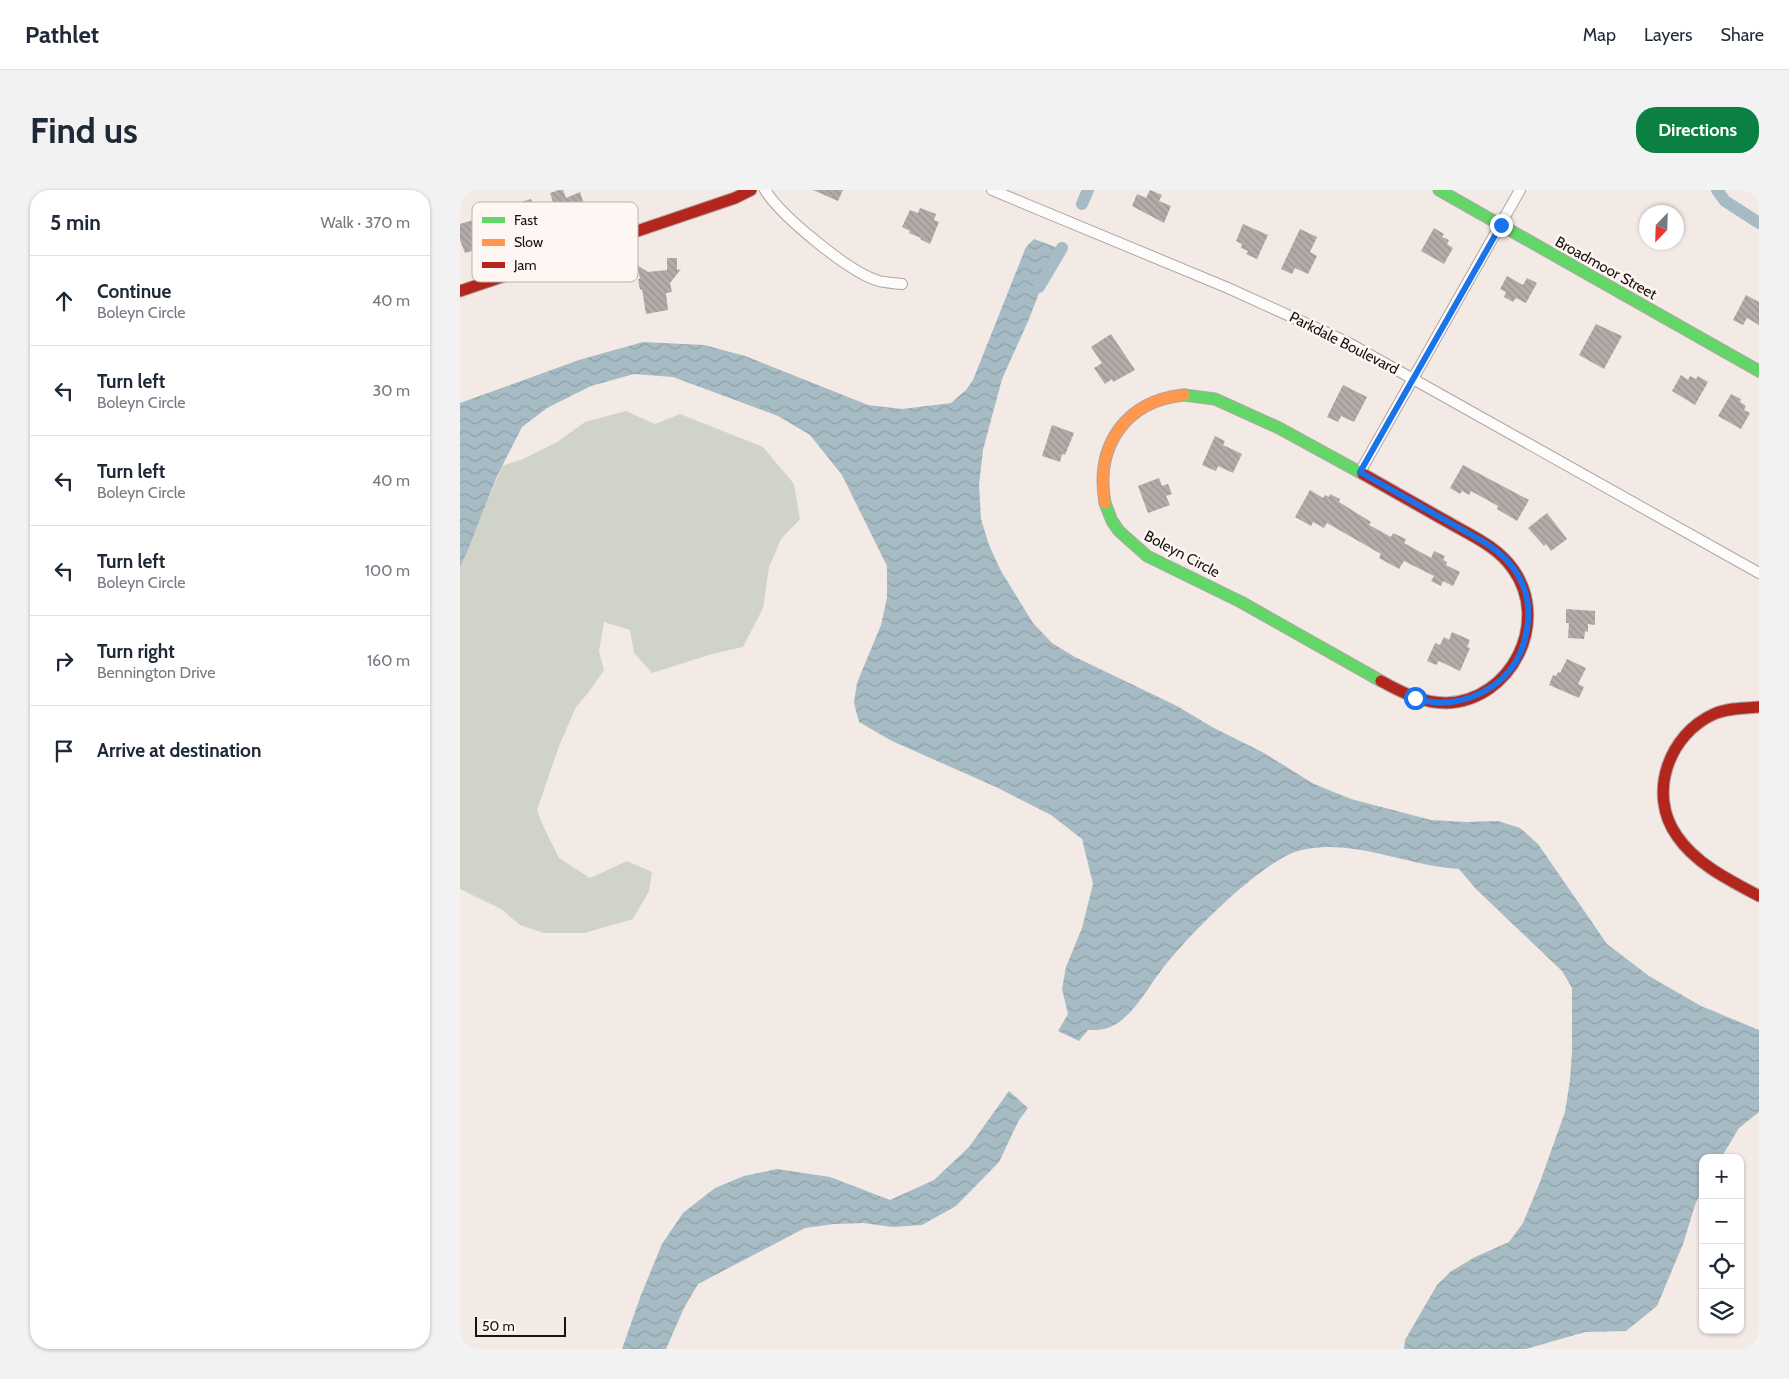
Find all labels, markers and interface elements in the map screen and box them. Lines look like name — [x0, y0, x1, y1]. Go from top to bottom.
text: Pathlet — [25, 20, 99, 49]
text: Map — [1583, 24, 1616, 46]
text: Layers — [1644, 24, 1693, 46]
text: Share — [1721, 24, 1764, 46]
button: Directions — [1636, 107, 1759, 153]
text: Find us — [30, 109, 138, 152]
legend — [472, 202, 638, 282]
north arrow — [1639, 205, 1684, 250]
text: 5 min — [50, 210, 101, 235]
text: Fast — [514, 211, 538, 229]
text: Walk · 370 m — [321, 213, 410, 232]
route end — [1490, 214, 1513, 237]
text: Slow — [514, 233, 543, 251]
street label: Broadmoor Street — [1552, 233, 1660, 303]
text: Jam — [513, 256, 536, 274]
text: Continue — [97, 280, 171, 303]
icon: ahead — [50, 287, 78, 315]
text: 40 m — [372, 291, 410, 310]
text: Boleyn Circle — [97, 303, 186, 322]
street label: Parkdale Boulevard — [1286, 308, 1402, 378]
text: Turn left — [97, 370, 165, 393]
icon: left — [50, 377, 78, 405]
text: 30 m — [373, 381, 410, 400]
text: Boleyn Circle — [97, 393, 186, 412]
text: Turn left — [97, 460, 165, 483]
icon: left — [50, 467, 78, 495]
text: 40 m — [372, 471, 410, 490]
text: Boleyn Circle — [97, 483, 186, 502]
street label: Boleyn Circle — [1141, 527, 1223, 582]
text: Turn left — [97, 550, 165, 573]
icon: left — [50, 557, 78, 585]
text: 100 m — [365, 561, 410, 580]
text: Boleyn Circle — [97, 573, 186, 592]
text: Turn right — [97, 640, 175, 663]
icon: right — [50, 647, 78, 675]
text: 160 m — [367, 651, 410, 670]
text: Bennington Drive — [97, 663, 216, 682]
route start — [1404, 687, 1427, 710]
icon: arrive — [50, 737, 78, 765]
text: Arrive at destination — [97, 739, 261, 762]
map controls — [1699, 1154, 1744, 1334]
button: + — [1699, 1154, 1744, 1199]
button: − — [1699, 1199, 1744, 1244]
button: locate — [1699, 1244, 1744, 1289]
button: layers — [1699, 1289, 1744, 1334]
scale bar — [475, 1314, 566, 1337]
text: 50 m — [482, 1317, 515, 1335]

